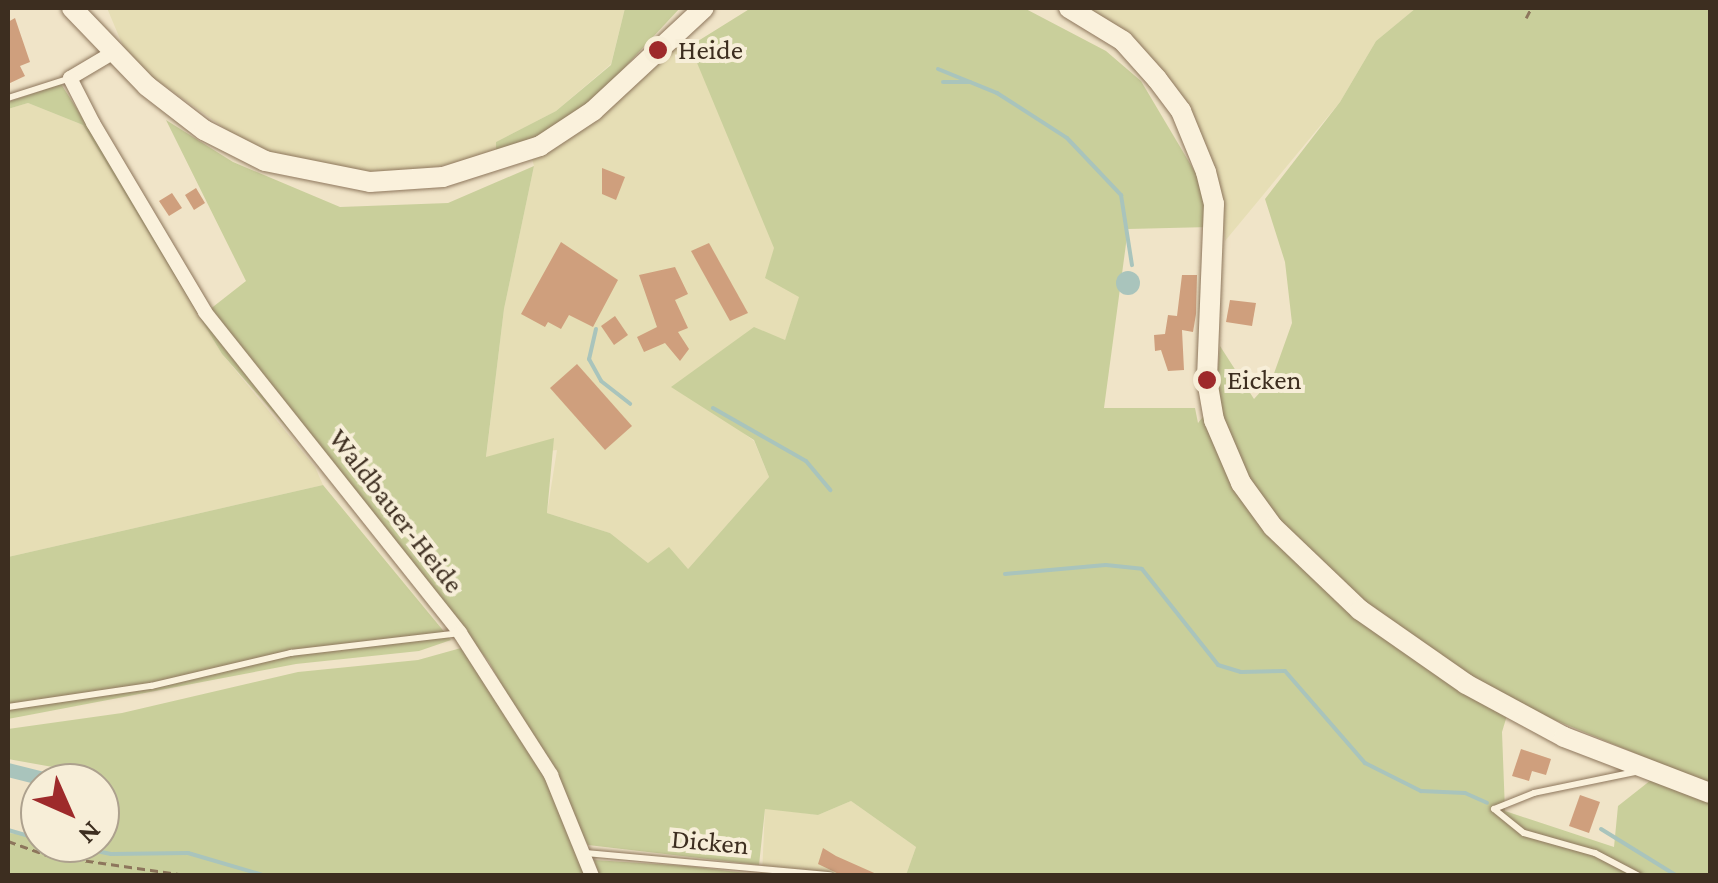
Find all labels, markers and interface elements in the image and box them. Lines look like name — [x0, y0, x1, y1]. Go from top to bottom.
place label: Heide — [678, 33, 743, 67]
marker: Heide — [647, 39, 669, 61]
place label: Eicken — [1227, 363, 1302, 397]
marker: Eicken — [1196, 369, 1218, 391]
street label: Waldbauer-Heide — [321, 422, 471, 600]
north arrow — [20, 763, 120, 863]
text: N — [72, 815, 108, 851]
street label: Dicken — [670, 822, 750, 862]

